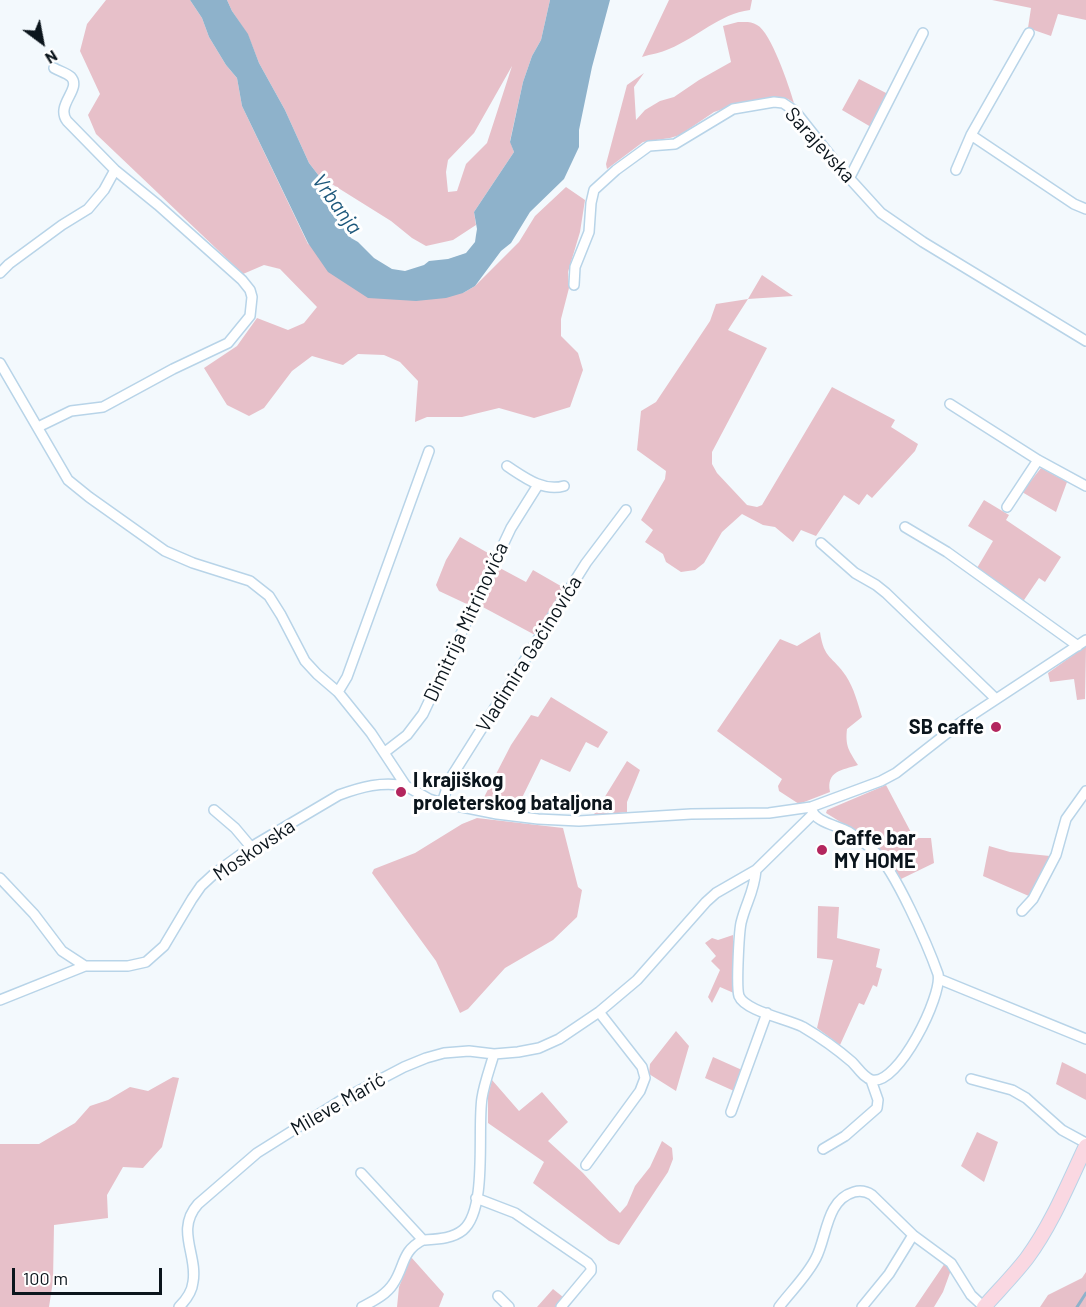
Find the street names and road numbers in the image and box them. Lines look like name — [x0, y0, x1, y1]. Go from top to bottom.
street label: Sarajevska — [780, 102, 860, 188]
street label: Dimitrija Mitrinovića — [419, 538, 513, 706]
street label: Vladimira Gaćinovića — [471, 571, 587, 737]
street label: Moskovska — [209, 814, 299, 886]
street label: Mileve Marić — [286, 1067, 390, 1141]

